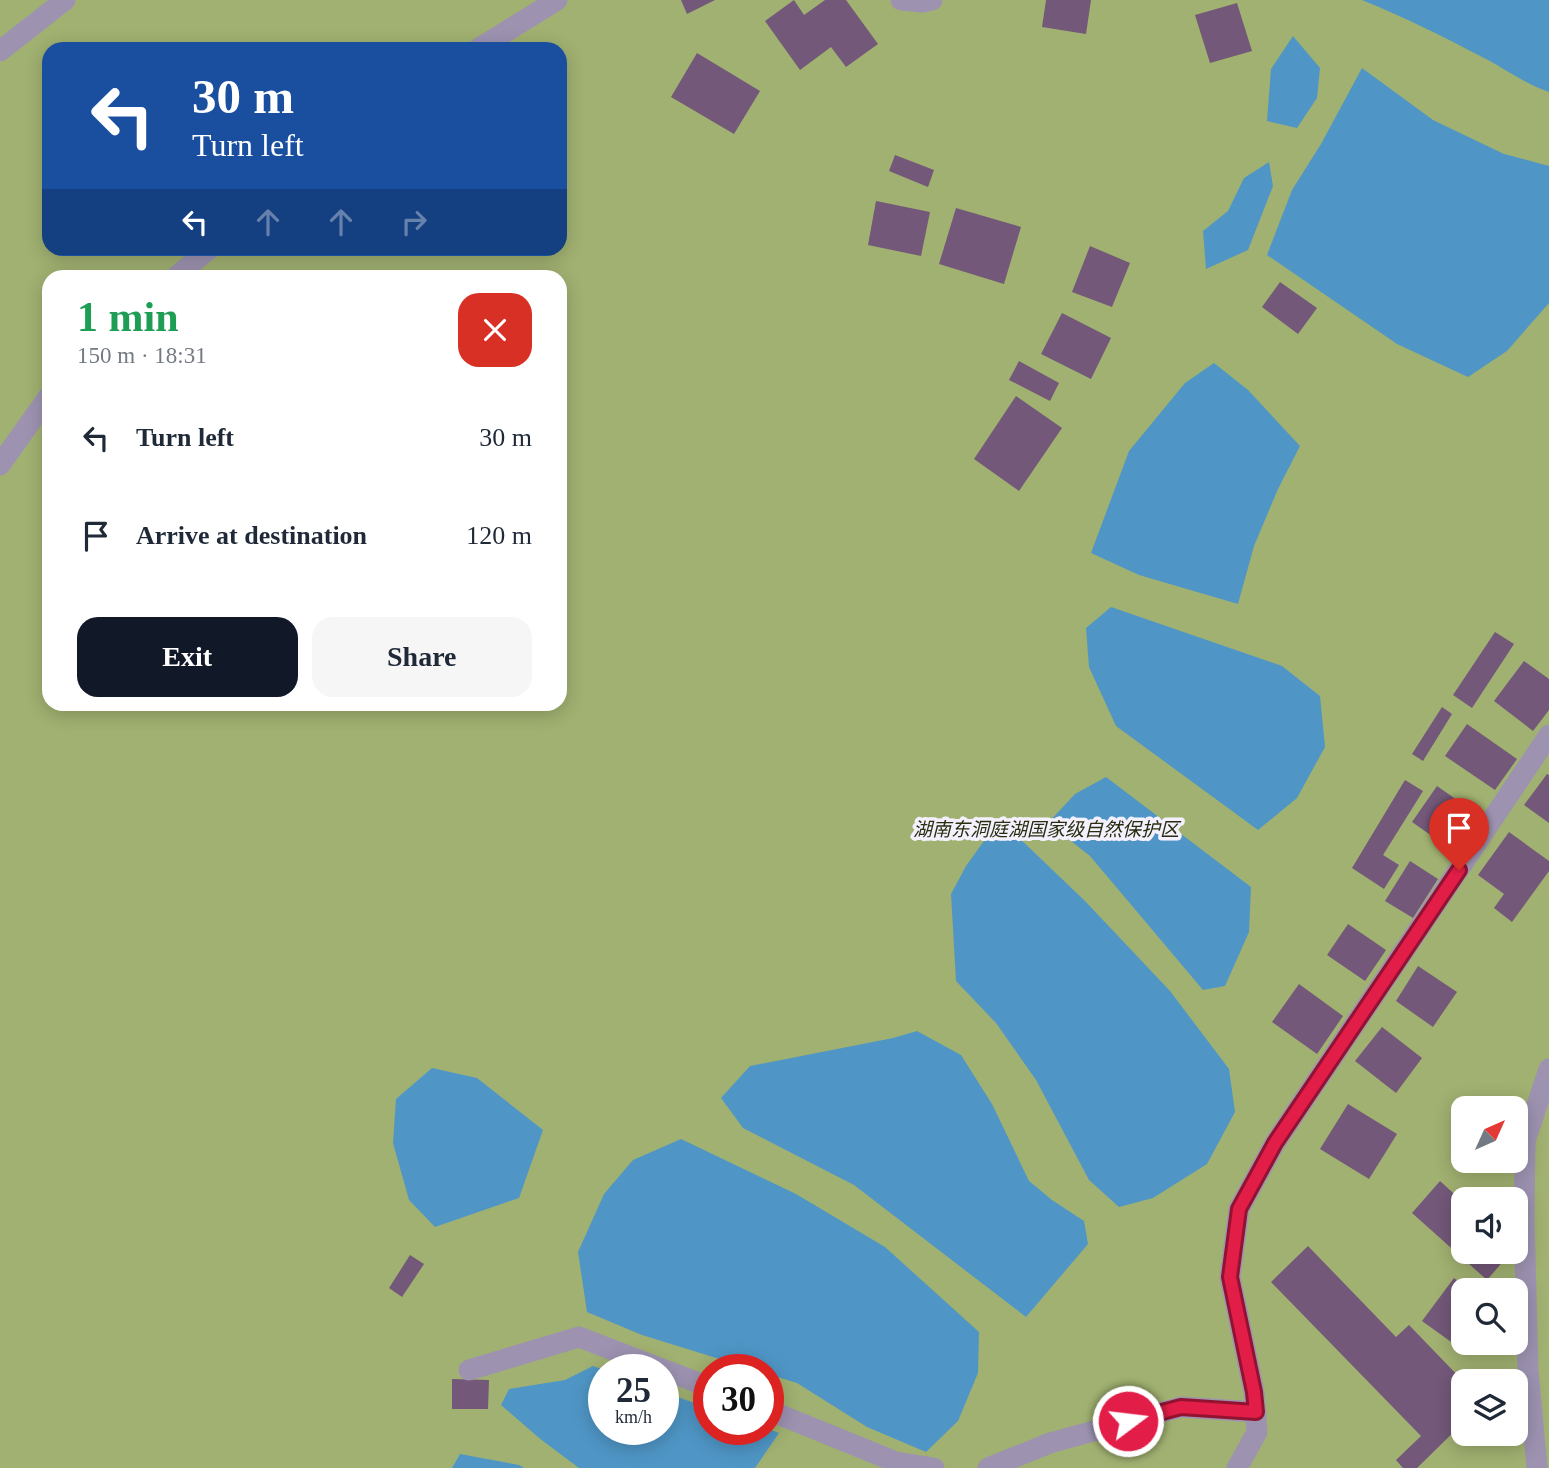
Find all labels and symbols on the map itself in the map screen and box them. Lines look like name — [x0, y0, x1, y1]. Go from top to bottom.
pin — [1429, 798, 1489, 870]
park label: 湖南东洞庭湖国家级自然保护区 — [913, 819, 1182, 840]
north arrow — [1451, 1096, 1528, 1172]
speed limit sign: 30 — [693, 1354, 784, 1445]
position arrow — [1091, 1384, 1165, 1458]

